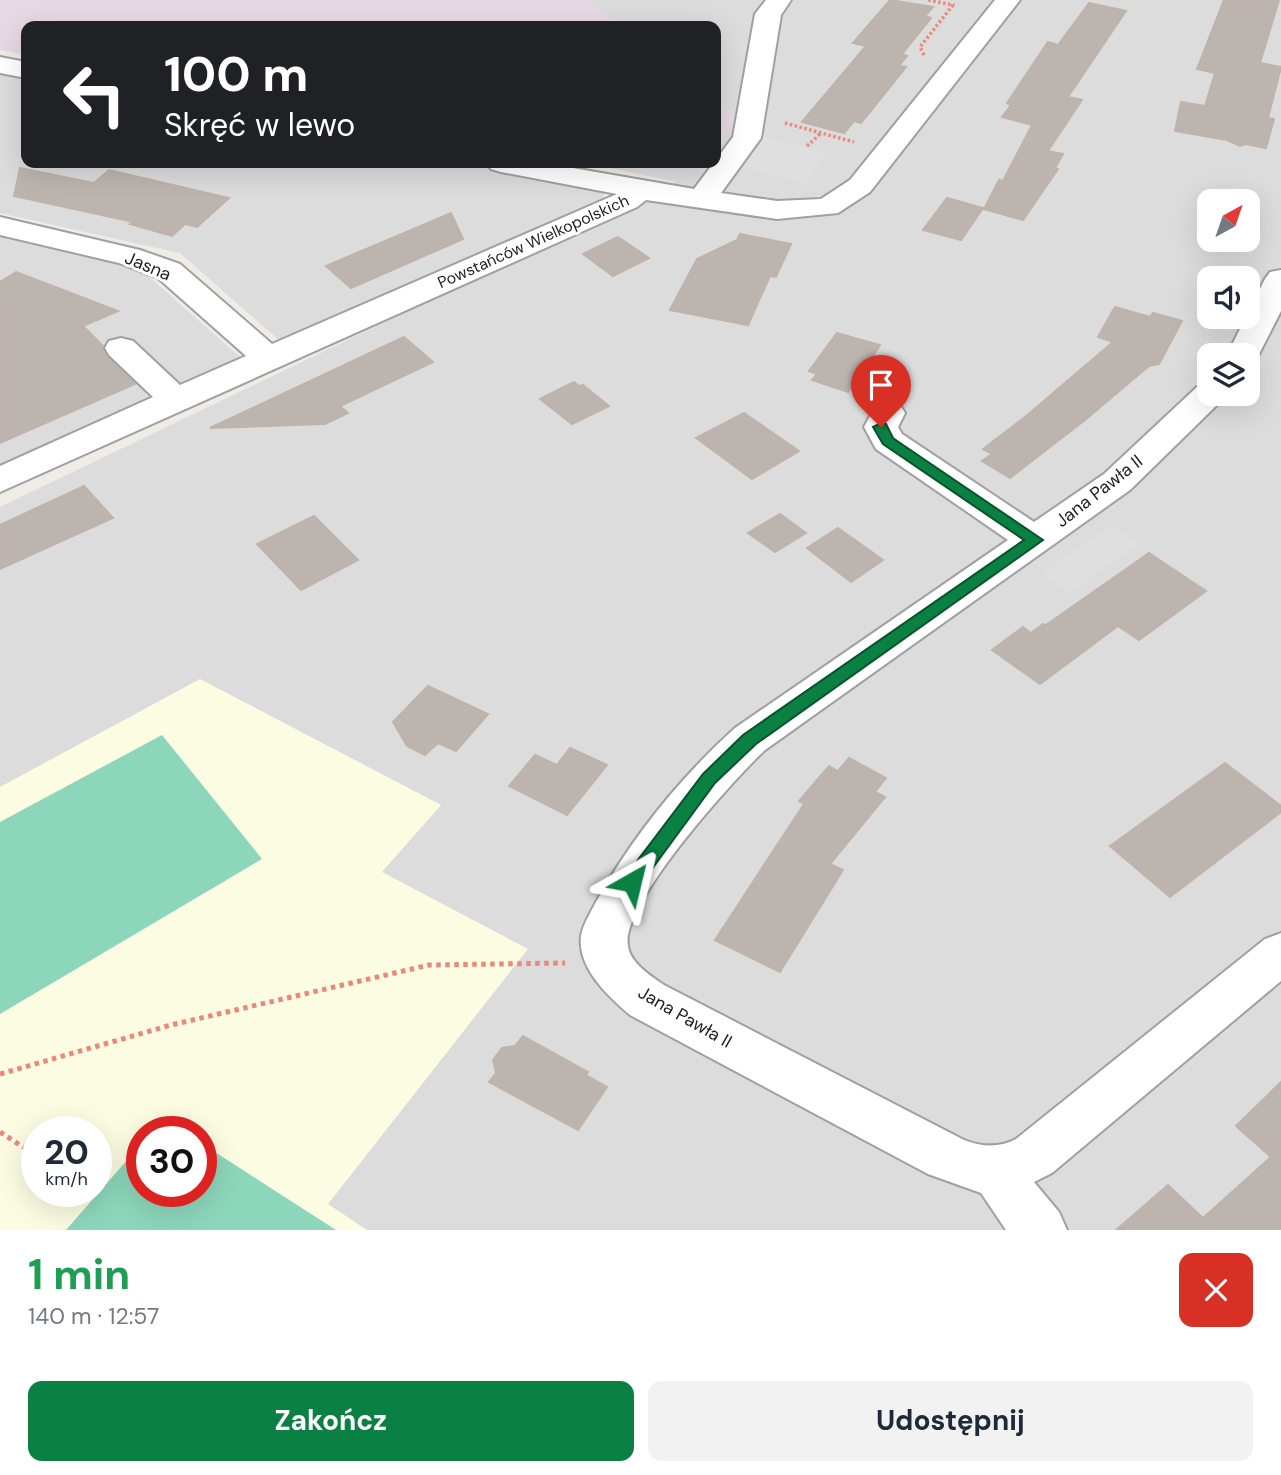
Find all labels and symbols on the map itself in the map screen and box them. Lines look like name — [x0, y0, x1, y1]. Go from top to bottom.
north arrow — [1197, 189, 1260, 252]
street label: Powstańców Wielkopolskich — [434, 190, 632, 293]
street label: Jasna — [121, 246, 175, 286]
pin — [851, 355, 911, 427]
street label: Jana Pawła II — [1050, 449, 1148, 533]
position arrow — [595, 845, 669, 919]
street label: Jana Pawła II — [634, 980, 736, 1054]
speed limit sign: 30 — [126, 1116, 217, 1207]

